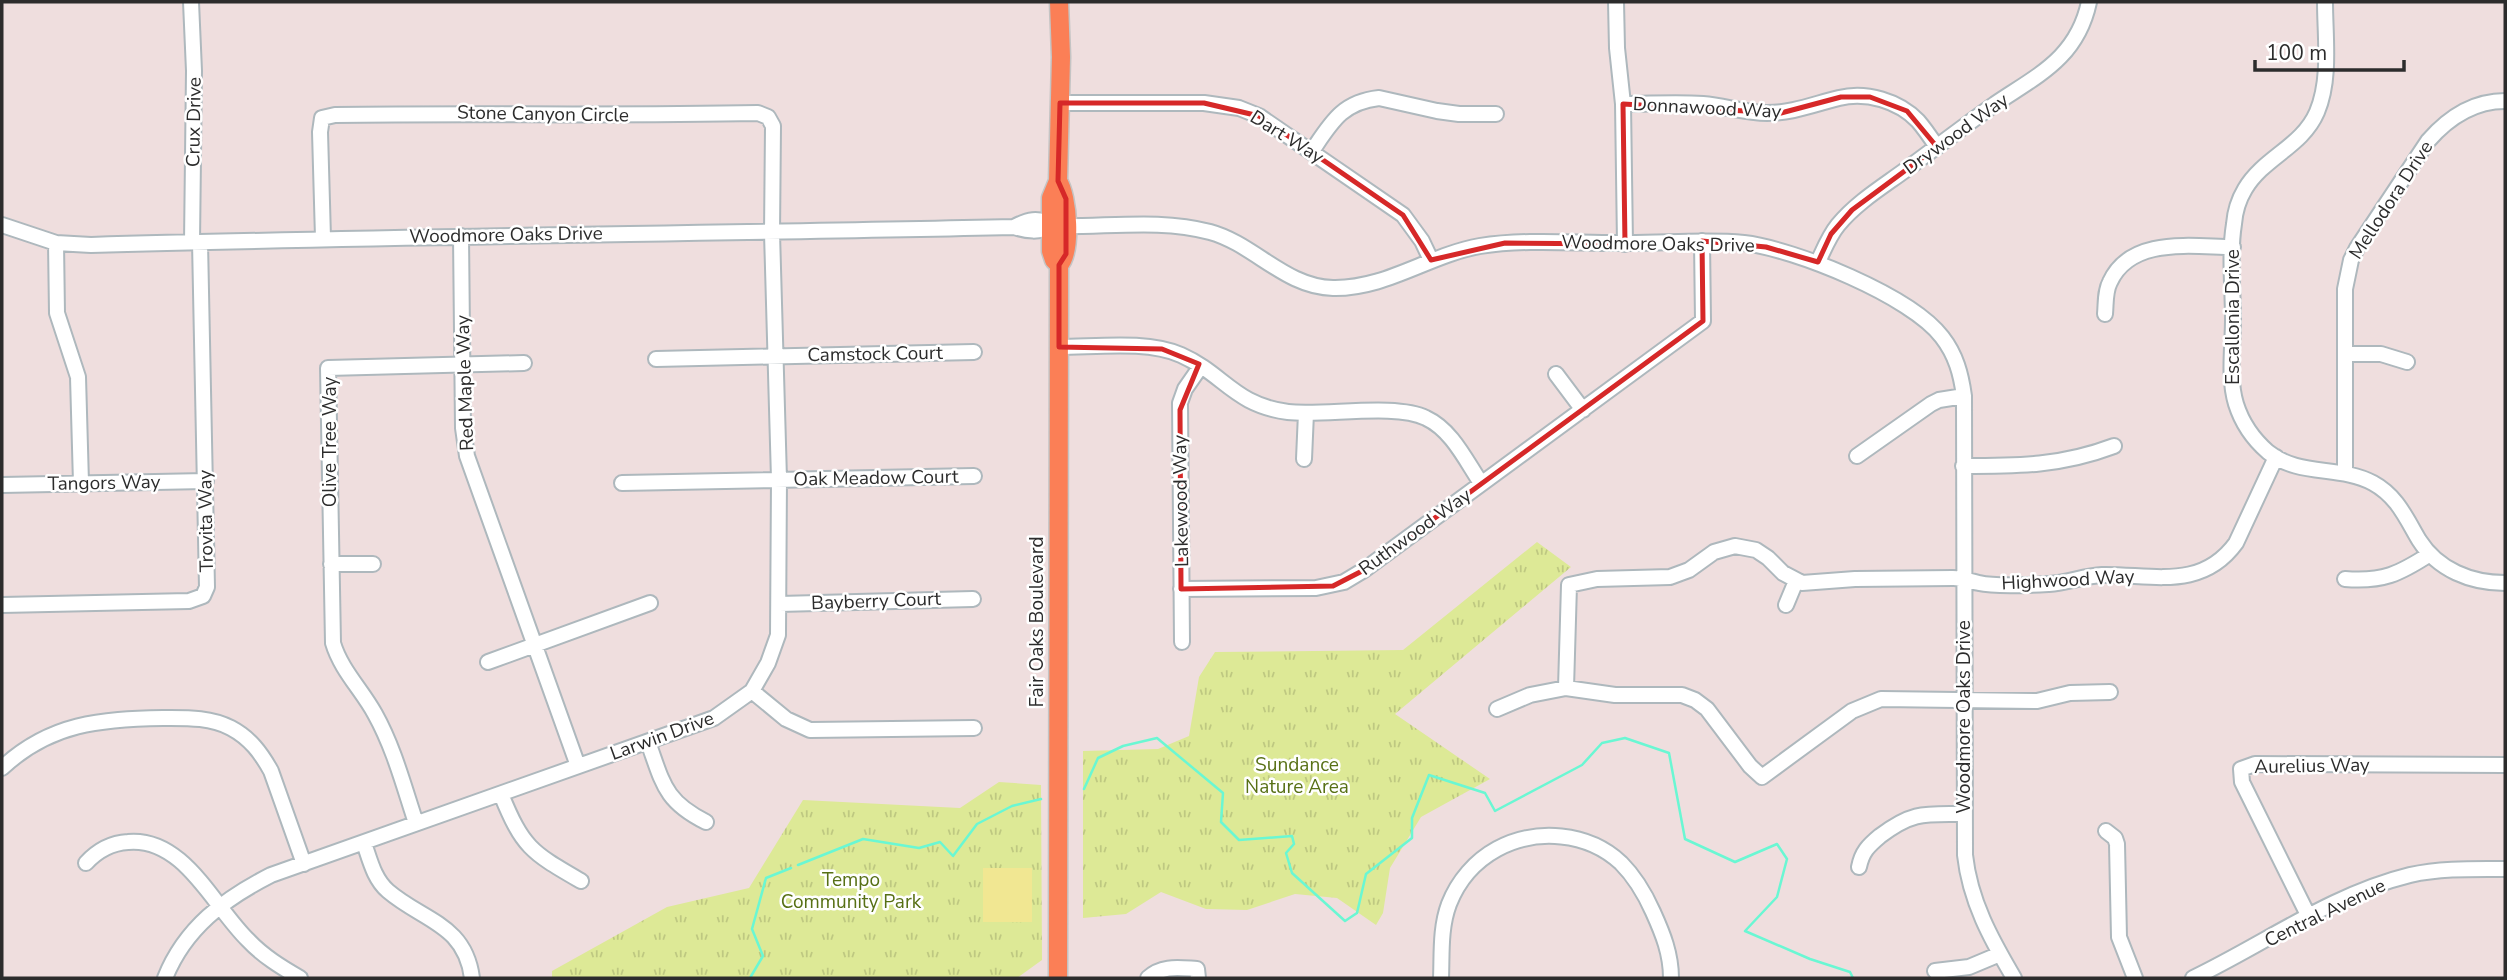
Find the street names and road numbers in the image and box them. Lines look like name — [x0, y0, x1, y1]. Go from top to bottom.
street label: Crux Drive — [180, 77, 208, 167]
street label: Drywood Way — [1898, 87, 2014, 181]
street label: Donnawood Way — [1632, 91, 1782, 125]
street label: Stone Canyon Circle — [457, 100, 629, 128]
street label: Dart Way — [1245, 104, 1329, 170]
street label: Mellodora Drive — [2343, 136, 2439, 264]
street label: Woodmore Oaks Drive — [409, 220, 603, 250]
street label: Woodmore Oaks Drive — [1561, 229, 1755, 259]
street label: Escallonia Drive — [2220, 249, 2246, 385]
street label: Red Maple Way — [450, 314, 480, 451]
street label: Camstock Court — [807, 340, 943, 368]
street label: Olive Tree Way — [317, 376, 343, 507]
street label: Lakewood Way — [1167, 434, 1195, 567]
street label: Oak Meadow Court — [793, 464, 959, 492]
street label: Tangors Way — [47, 469, 161, 497]
street label: Trovita Way — [192, 469, 220, 572]
street label: Ruthwood Way — [1353, 482, 1477, 582]
street label: Fair Oaks Boulevard — [1024, 536, 1050, 708]
street label: Highwood Way — [2001, 564, 2135, 596]
street label: Bayberry Court — [811, 586, 942, 616]
street label: Woodmore Oaks Drive — [1951, 620, 1977, 814]
street label: Larwin Drive — [606, 705, 718, 767]
street label: Aurelius Way — [2254, 752, 2370, 780]
street label: Central Avenue — [2260, 872, 2390, 954]

